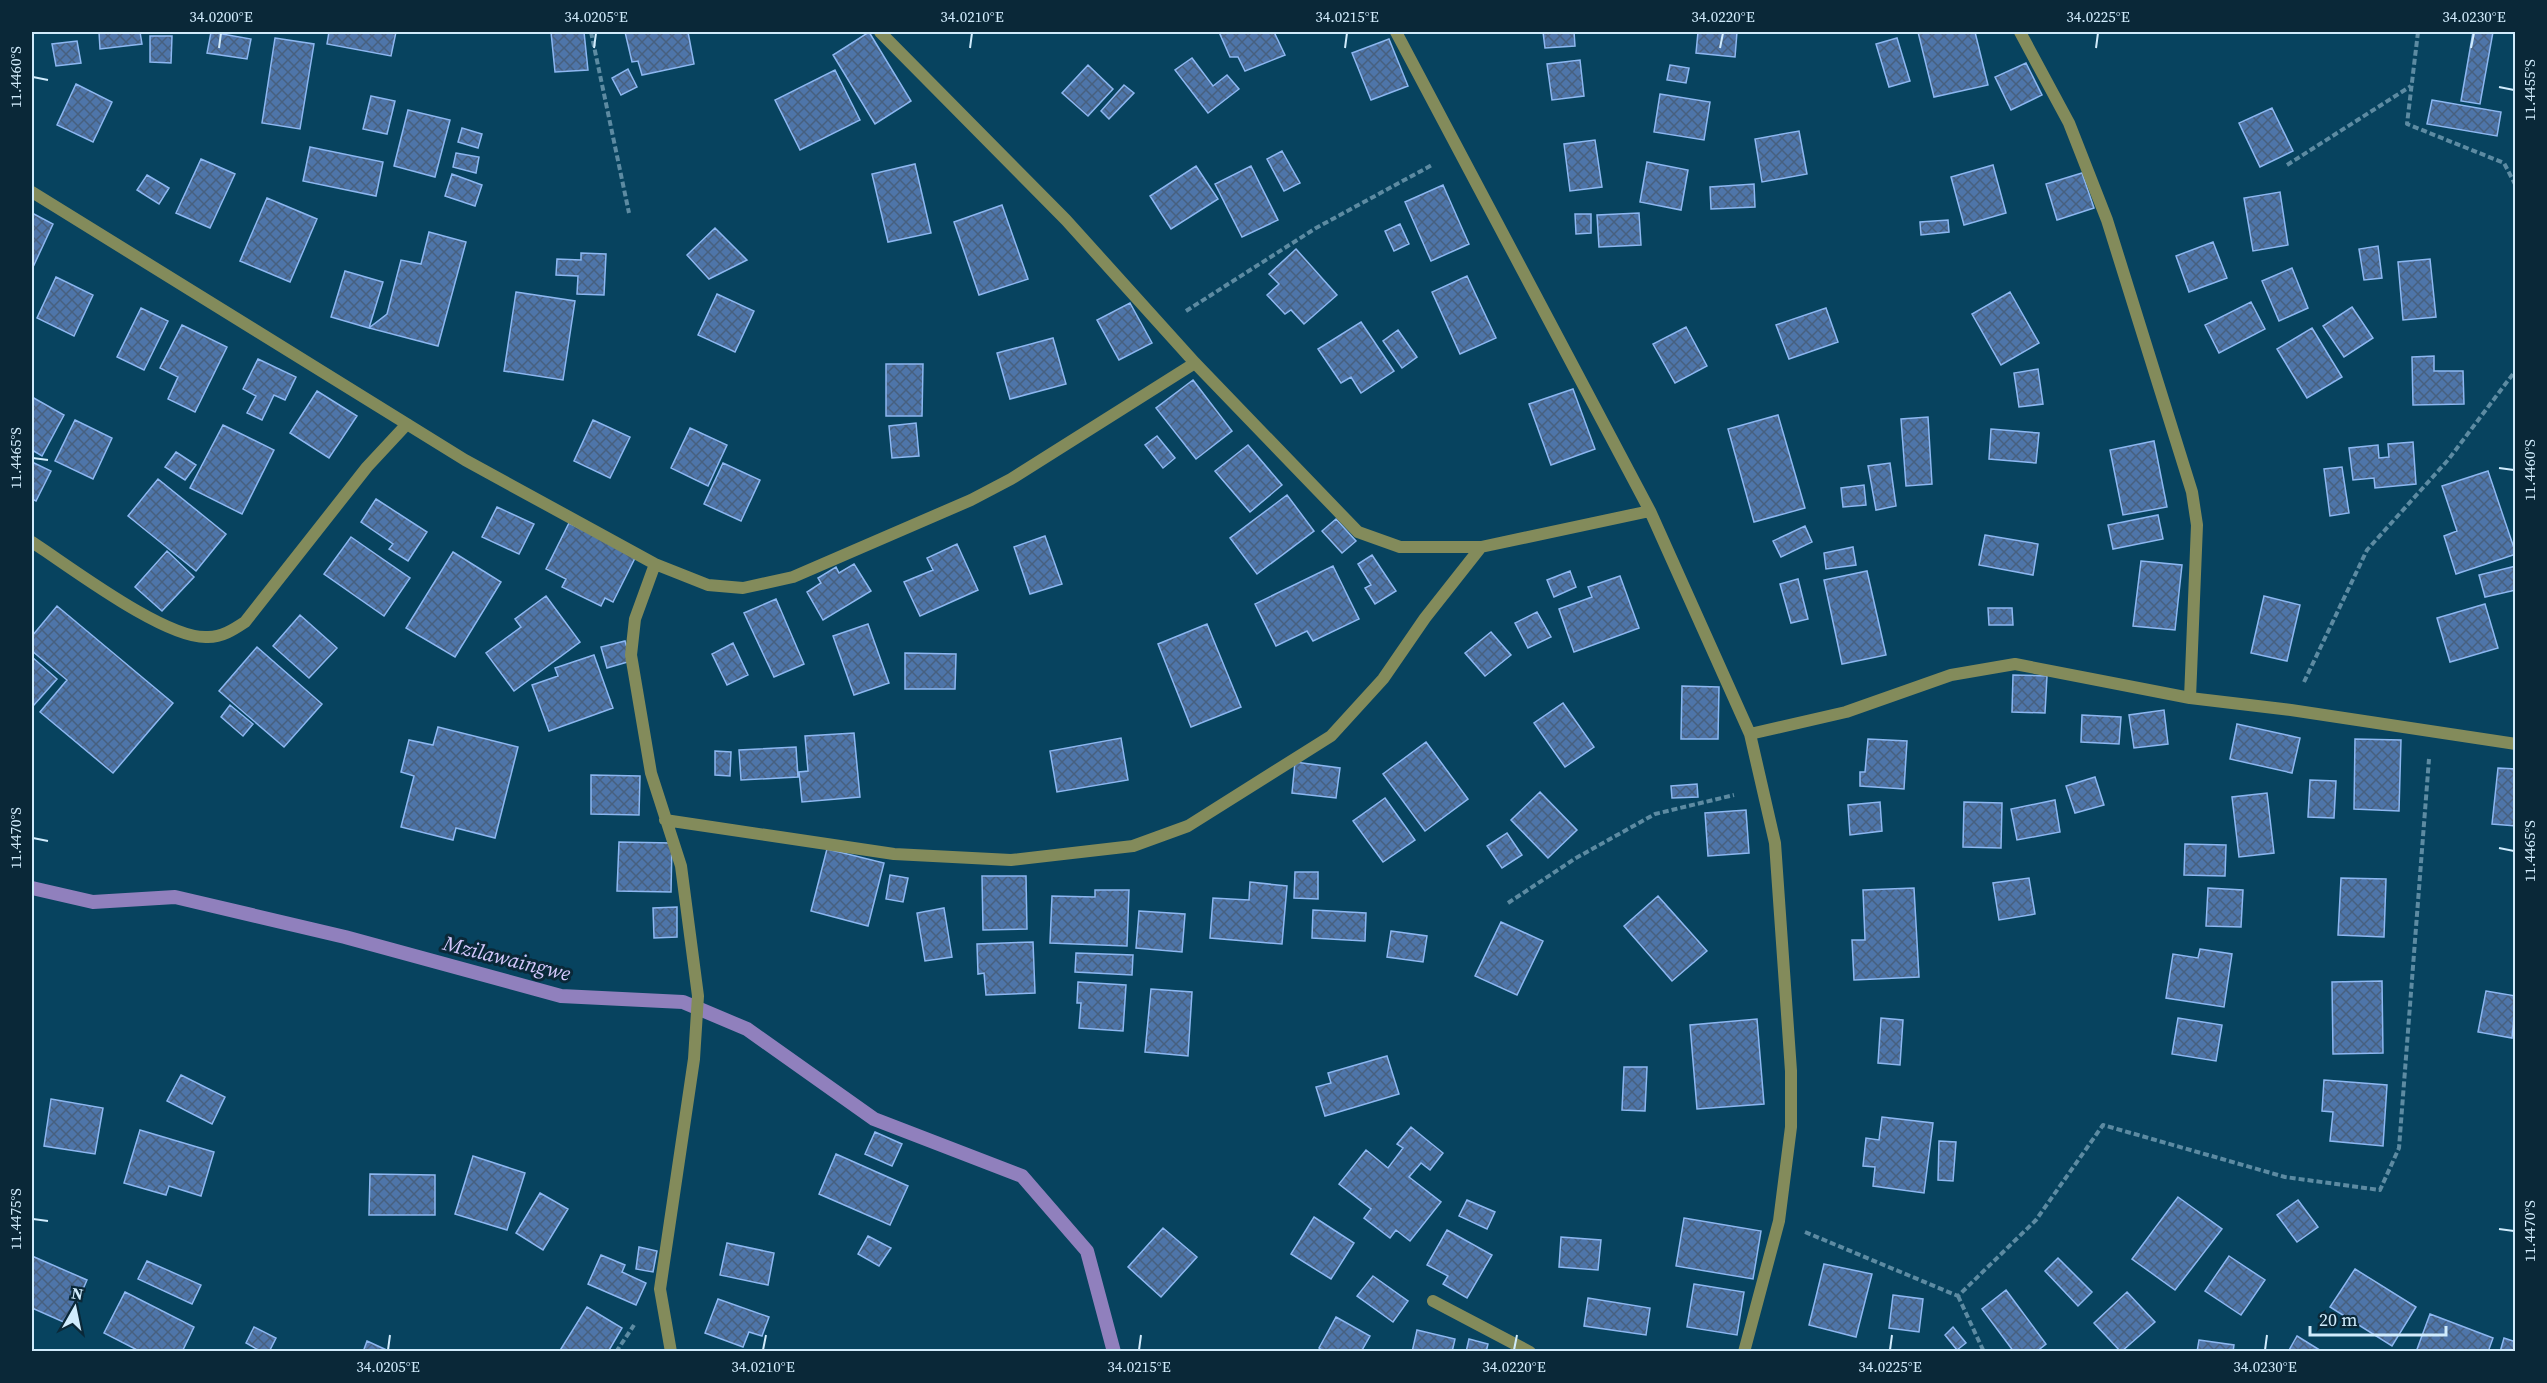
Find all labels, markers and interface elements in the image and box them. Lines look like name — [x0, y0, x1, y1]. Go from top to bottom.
text: 34.0200°E — [189, 6, 253, 27]
text: 34.0205°E — [564, 6, 628, 27]
text: 34.0210°E — [940, 6, 1004, 27]
text: 34.0215°E — [1315, 6, 1379, 27]
text: 34.0220°E — [1691, 6, 1755, 27]
text: 34.0225°E — [2066, 6, 2130, 27]
text: 34.0230°E — [2442, 6, 2506, 27]
text: 11.4460°S — [5, 46, 26, 108]
text: 11.4455°S — [2519, 59, 2540, 121]
text: 11.4465°S — [5, 427, 26, 489]
text: 11.4460°S — [2519, 439, 2540, 501]
text: 11.4470°S — [5, 807, 26, 869]
text: 11.4465°S — [2519, 820, 2540, 882]
water label: Mzilawaingwe — [439, 928, 574, 988]
text: 11.4475°S — [5, 1188, 26, 1250]
text: 11.4470°S — [2519, 1200, 2540, 1262]
north arrow — [45, 1278, 105, 1338]
text: N — [70, 1281, 85, 1305]
scale bar — [2310, 1299, 2446, 1337]
text: 20 m — [2319, 1307, 2357, 1332]
text: 34.0205°E — [356, 1356, 420, 1377]
text: 34.0210°E — [731, 1356, 795, 1377]
text: 34.0215°E — [1107, 1356, 1171, 1377]
text: 34.0220°E — [1482, 1356, 1546, 1377]
text: 34.0225°E — [1858, 1356, 1922, 1377]
text: 34.0230°E — [2233, 1356, 2297, 1377]

